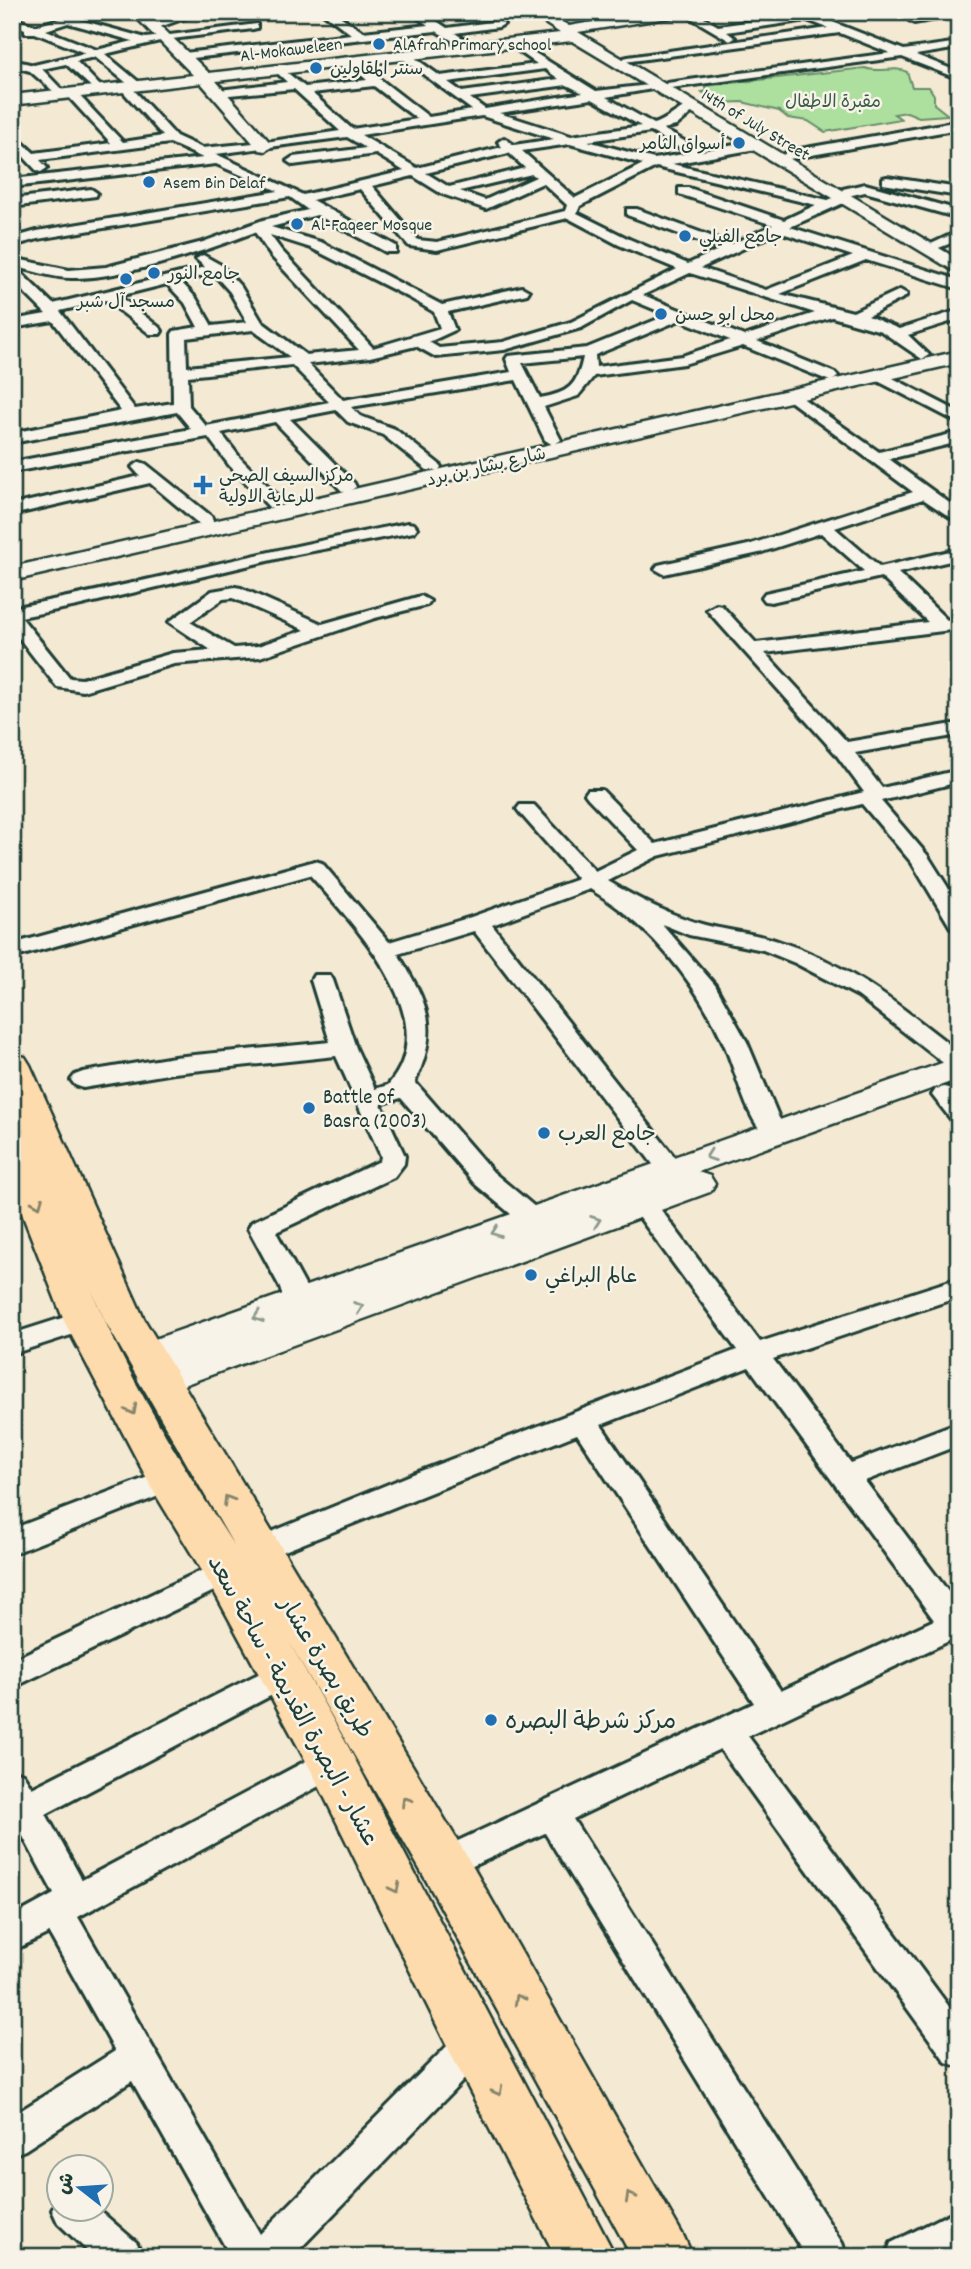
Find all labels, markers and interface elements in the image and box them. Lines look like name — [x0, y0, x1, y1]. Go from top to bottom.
street label: Al-Mokaweleen — [239, 33, 344, 70]
place label: AlAfrah Primary school — [393, 34, 552, 59]
marker: AlAfrah Primary school — [371, 36, 387, 52]
place label: سنتر المقاولين — [330, 58, 423, 83]
marker: سنتر المقاولين — [308, 60, 324, 76]
street label: 14th of July Street — [696, 84, 814, 169]
park label: مقبرة الاطفال — [785, 91, 881, 116]
place label: أسواق الثامر — [638, 133, 726, 158]
marker: أسواق الثامر — [731, 135, 747, 151]
place label: Asem Bin Delaf — [163, 172, 266, 197]
marker: Asem Bin Delaf — [141, 174, 157, 190]
place label: Al-Faqeer Mosque — [311, 214, 432, 239]
marker: Al-Faqeer Mosque — [289, 216, 305, 232]
place label: جامع الفيلي — [699, 226, 782, 252]
marker: جامع الفيلي — [677, 228, 693, 244]
place label: جامع النور — [166, 263, 240, 288]
marker: جامع النور — [146, 265, 162, 281]
marker: مسجد آل شبر — [118, 271, 134, 287]
place label: مسجد آل شبر — [75, 291, 175, 316]
place label: محل ابو حسن — [675, 304, 775, 329]
marker: محل ابو حسن — [653, 306, 669, 322]
street label: شارع بشار بن برد — [424, 443, 549, 494]
place label: مركز السيف الصحي للرعاية الاولية — [219, 465, 354, 511]
marker: مركز السيف الصحي للرعاية الاولية — [193, 475, 213, 495]
place label: Battle of Basra (2003) — [323, 1084, 426, 1138]
marker: Battle of Basra (2003) — [301, 1100, 317, 1116]
place label: جامع العرب — [558, 1121, 656, 1151]
marker: جامع العرب — [536, 1125, 552, 1141]
one-way arrow — [704, 1147, 716, 1161]
one-way arrow — [29, 1197, 43, 1209]
one-way arrow — [590, 1215, 602, 1229]
one-way arrow — [490, 1224, 502, 1238]
place label: عالم البراغي — [545, 1263, 637, 1294]
marker: عالم البراغي — [523, 1267, 539, 1283]
one-way arrow — [353, 1301, 365, 1315]
one-way arrow — [253, 1308, 265, 1322]
one-way arrow — [124, 1403, 137, 1415]
one-way arrow — [223, 1495, 236, 1508]
street label: عشار - البصرة القديمة - ساحة سعد — [197, 1550, 386, 1853]
street label: طريق بصرة عشار — [268, 1589, 380, 1746]
place label: مركز شرطة البصره — [505, 1706, 676, 1740]
marker: مركز شرطة البصره — [483, 1712, 499, 1728]
one-way arrow — [402, 1796, 415, 1809]
one-way arrow — [387, 1881, 401, 1893]
one-way arrow — [514, 1993, 527, 2006]
one-way arrow — [490, 2084, 504, 2096]
north arrow — [46, 2154, 116, 2224]
text: ش — [51, 2170, 83, 2198]
one-way arrow — [625, 2192, 638, 2205]

